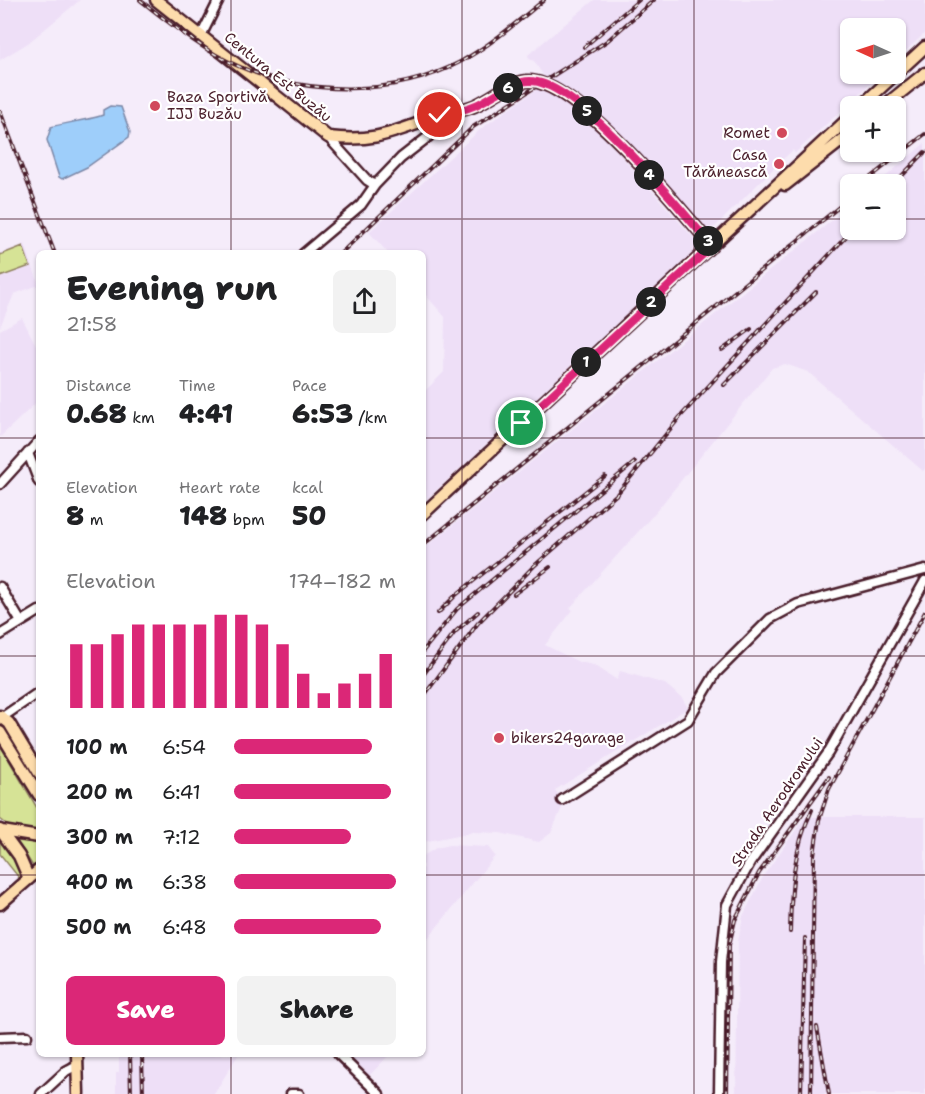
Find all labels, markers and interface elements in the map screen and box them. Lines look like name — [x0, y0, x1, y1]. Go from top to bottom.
north arrow — [840, 18, 906, 84]
map controls — [840, 18, 906, 240]
street label: Centura Est Buzău — [220, 27, 336, 127]
pin: 6 — [493, 73, 523, 103]
text: 6 — [502, 77, 514, 98]
place label: Baza Sportivă IJJ Buzău — [167, 87, 268, 124]
pin — [414, 89, 465, 140]
pin: 5 — [572, 96, 602, 126]
button: + — [840, 96, 906, 162]
icon: check — [423, 98, 456, 131]
marker: Baza Sportivă IJJ Buzău — [148, 99, 162, 113]
text: 5 — [582, 100, 592, 121]
place label: Romet — [723, 123, 770, 143]
marker: Romet — [775, 126, 789, 140]
place label: Casa Tărănească — [683, 145, 768, 182]
marker: Casa Tărănească — [772, 157, 786, 171]
pin: 4 — [634, 160, 664, 190]
text: 4 — [643, 164, 655, 185]
button: − — [840, 174, 906, 240]
pin: 3 — [693, 226, 723, 256]
text: 3 — [702, 230, 714, 251]
text: Evening run — [66, 266, 277, 311]
button: share — [333, 270, 396, 333]
pin: 2 — [636, 287, 666, 317]
text: 2 — [645, 291, 657, 312]
text: 21:58 — [66, 311, 118, 337]
pin: 1 — [571, 347, 601, 377]
text: 1 — [582, 351, 590, 372]
text: Distance — [66, 375, 132, 396]
text: Time — [179, 375, 216, 396]
text: Pace — [292, 375, 327, 396]
text: 0.68 — [66, 396, 127, 431]
text: 4:41 — [179, 396, 233, 431]
text: 6:53 — [292, 396, 353, 431]
pin — [495, 397, 546, 448]
icon: arrive — [504, 406, 537, 439]
text: km — [127, 407, 155, 428]
text: /km — [353, 407, 387, 428]
text: Elevation — [66, 477, 138, 498]
text: Heart rate — [179, 477, 261, 498]
text: kcal — [292, 477, 323, 498]
text: 8 — [66, 498, 84, 533]
text: 148 — [179, 498, 227, 533]
text: 50 — [292, 498, 327, 533]
text: m — [84, 509, 103, 530]
text: bpm — [227, 509, 265, 530]
text: Elevation — [66, 568, 156, 594]
text: 174–182 m — [289, 568, 396, 594]
place label: bikers24garage — [511, 728, 624, 748]
marker: bikers24garage — [492, 731, 506, 745]
text: 100 m — [66, 734, 128, 760]
text: 6:54 — [162, 734, 206, 760]
street label: Strada Aerodromului — [726, 734, 828, 870]
text: 200 m — [66, 779, 133, 805]
text: 6:41 — [162, 779, 201, 805]
text: 300 m — [66, 824, 133, 850]
text: 7:12 — [162, 824, 201, 850]
text: 400 m — [66, 869, 133, 895]
text: 6:38 — [162, 869, 207, 895]
text: 500 m — [66, 914, 132, 940]
text: 6:48 — [162, 914, 207, 940]
button: Save — [66, 976, 225, 1045]
button: Share — [237, 976, 396, 1045]

